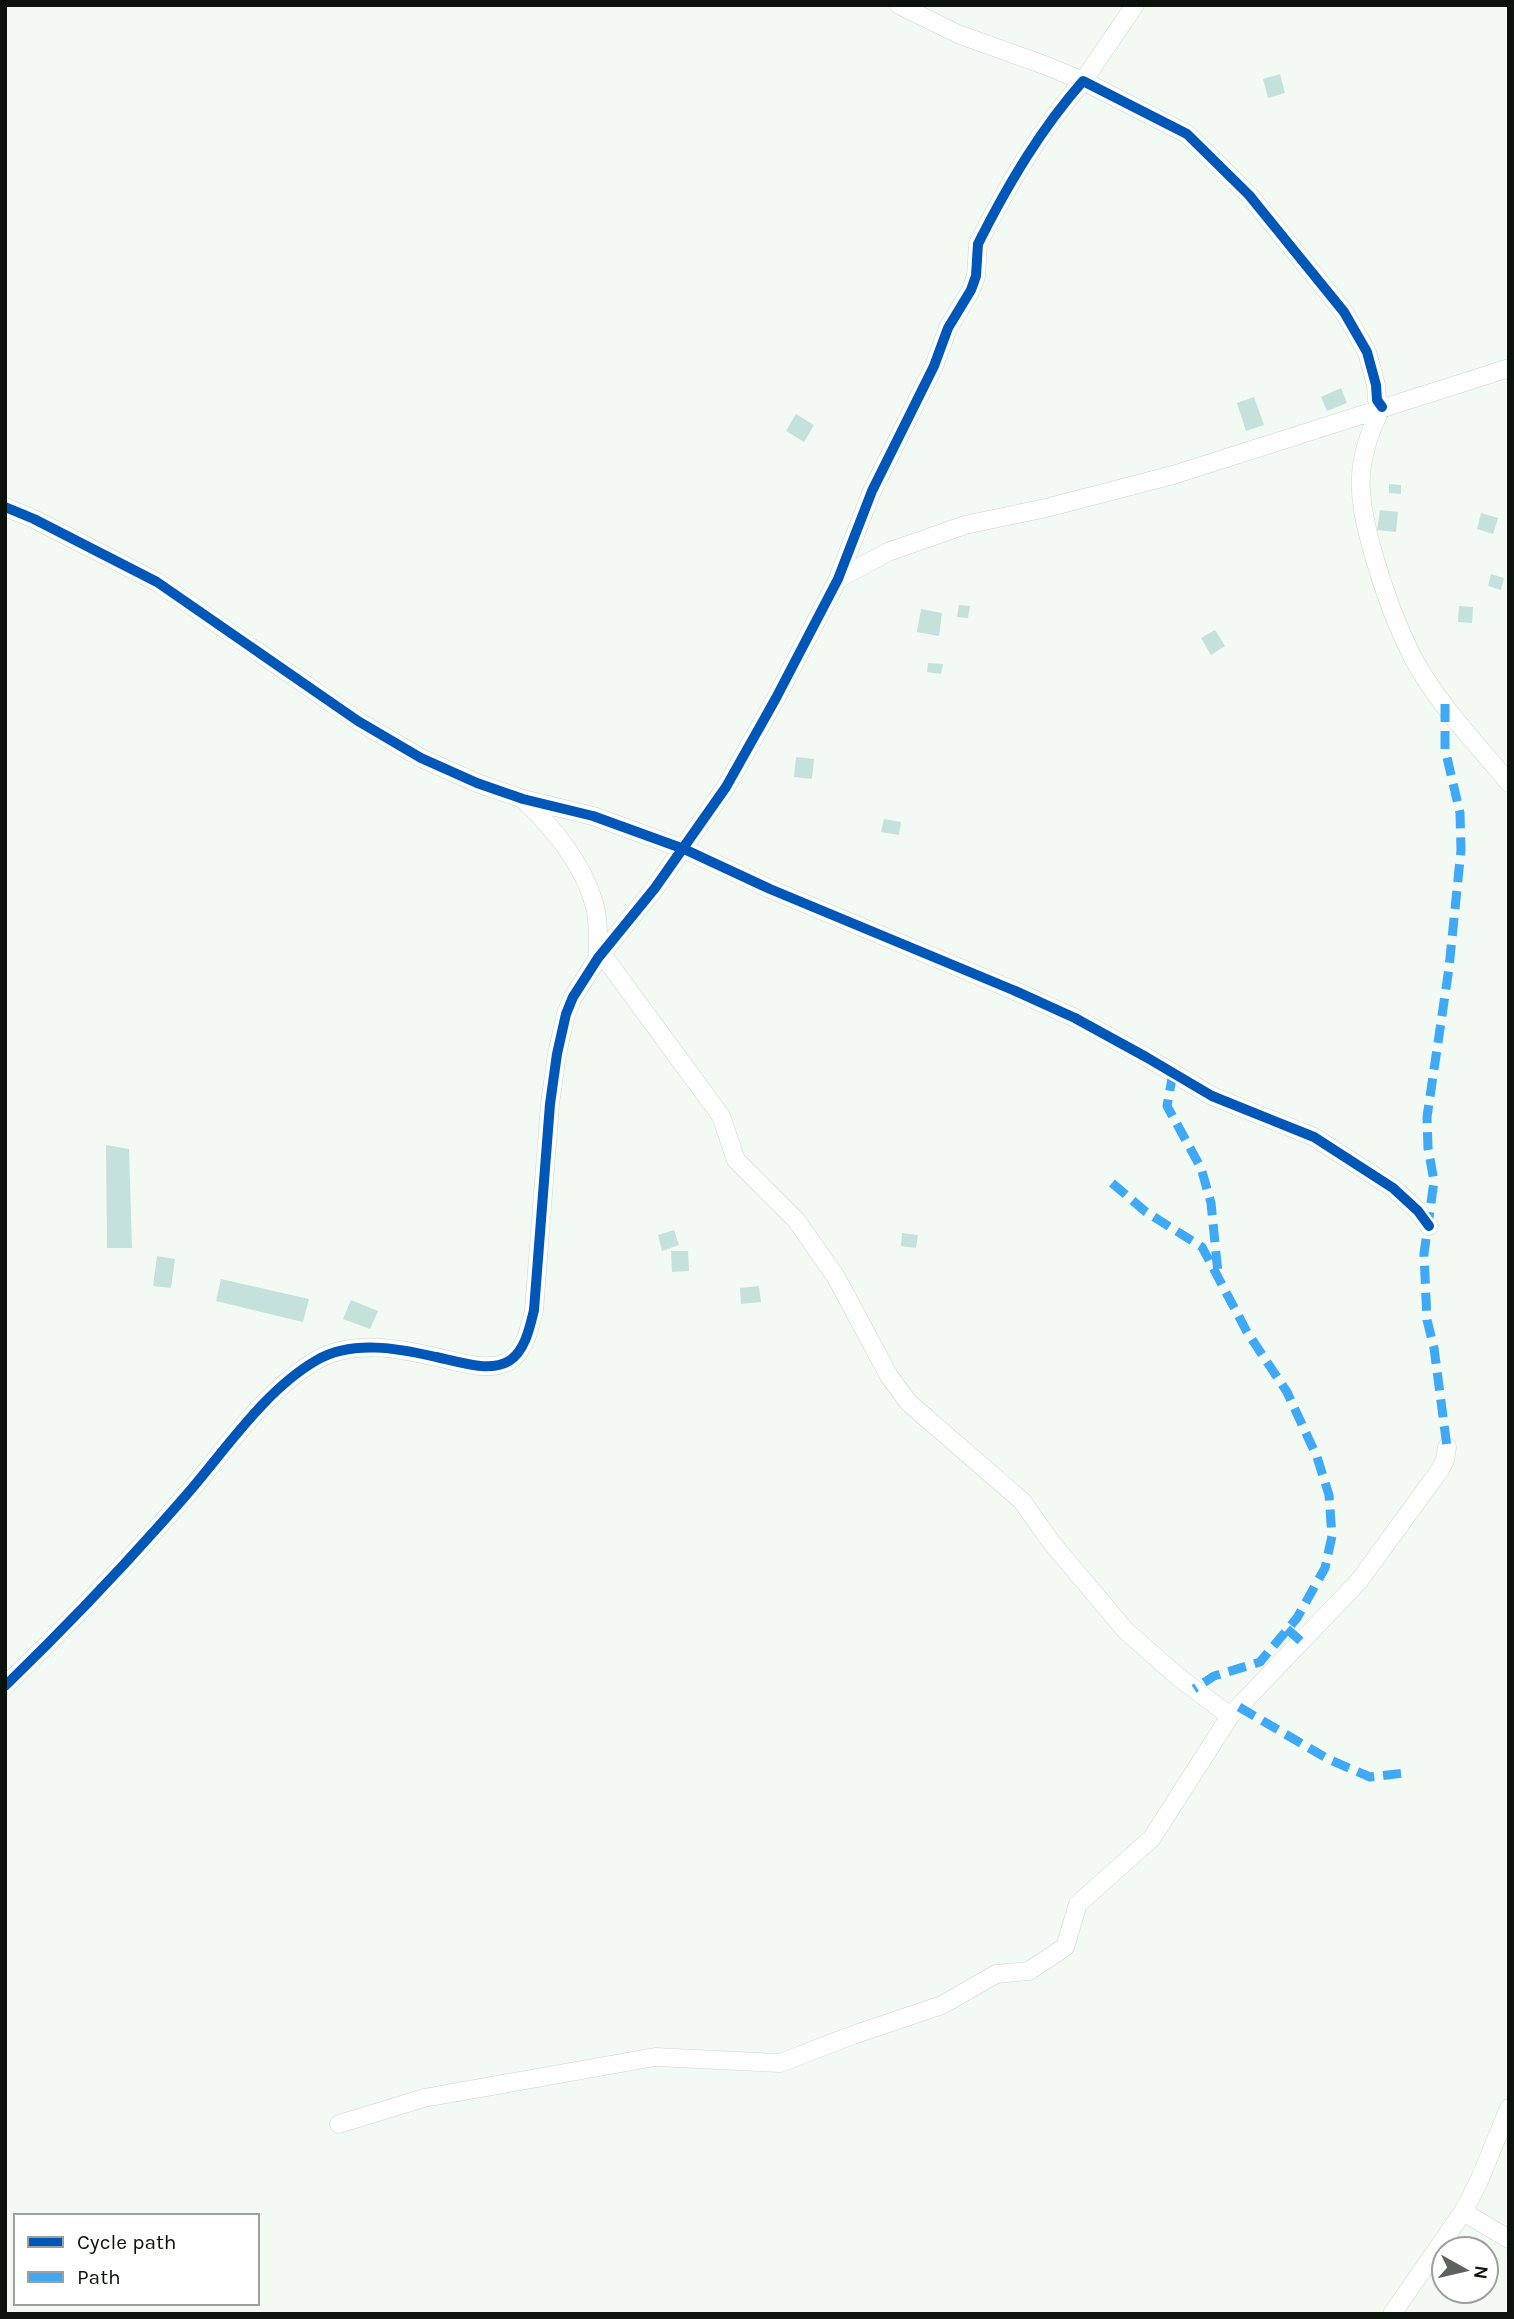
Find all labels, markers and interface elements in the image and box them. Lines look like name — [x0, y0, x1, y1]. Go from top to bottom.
legend — [14, 2214, 259, 2305]
text: Cycle path — [77, 2230, 177, 2254]
north arrow — [1430, 2235, 1500, 2305]
text: N — [1469, 2264, 1493, 2281]
text: Path — [77, 2265, 121, 2289]

